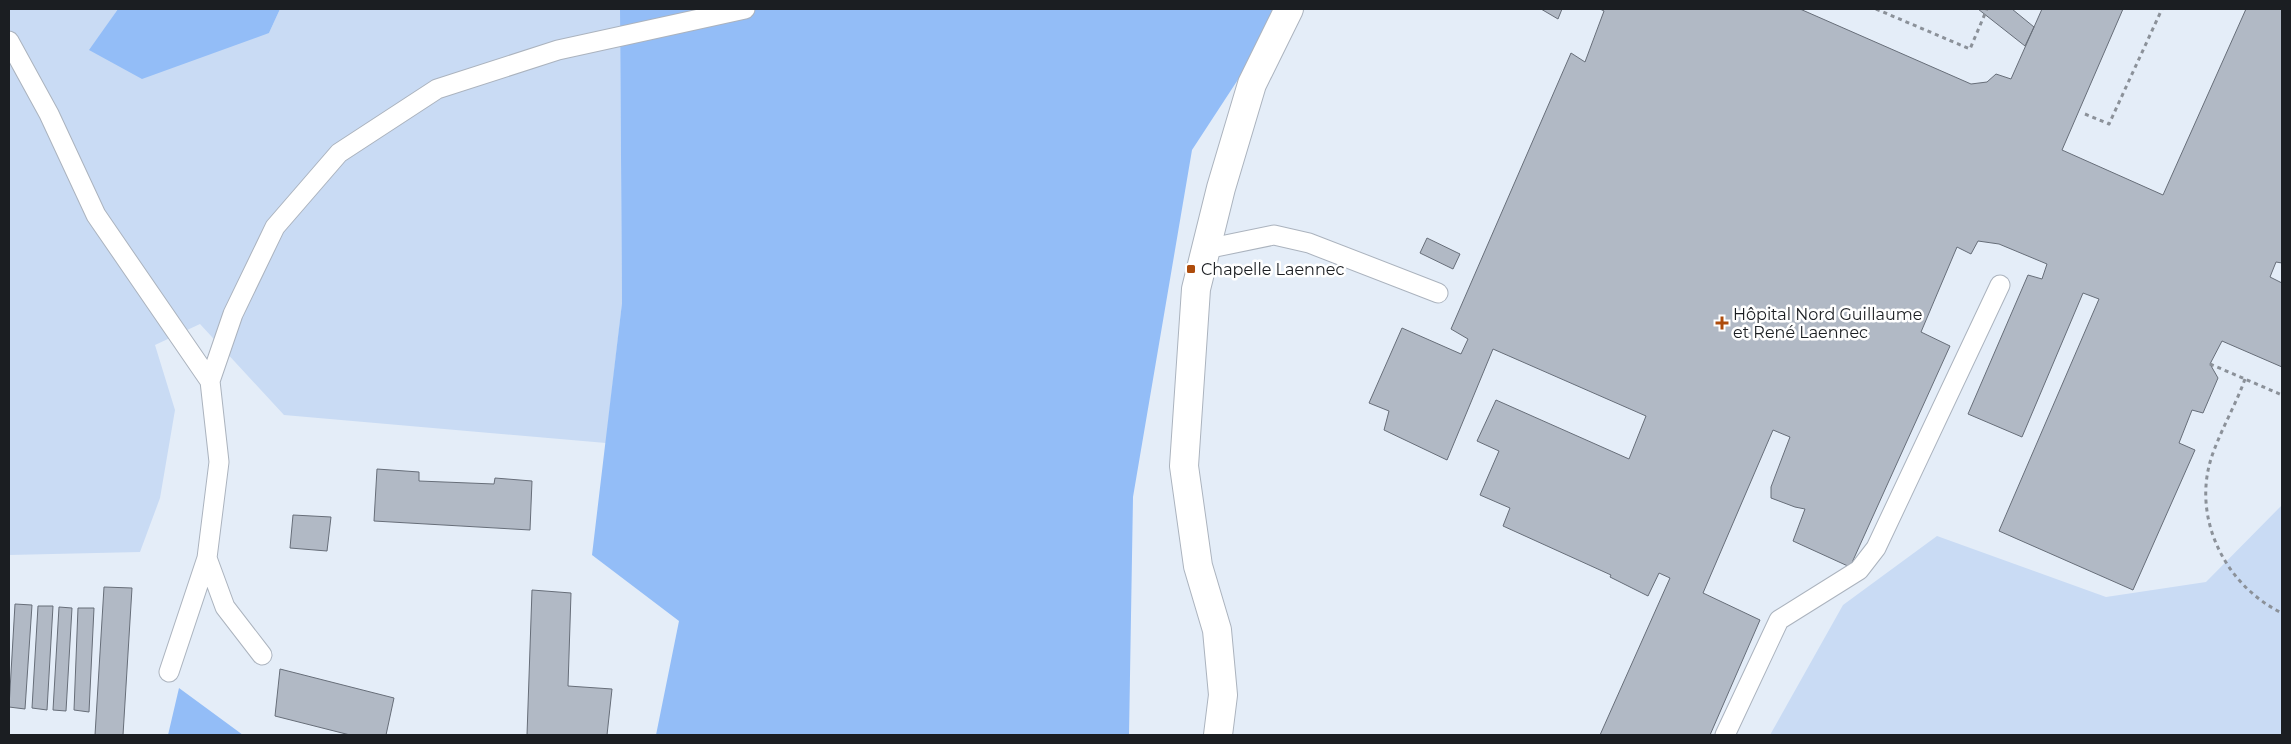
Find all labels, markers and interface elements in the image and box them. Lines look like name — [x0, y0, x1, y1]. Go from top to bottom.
place label: Chapelle Laennec — [1201, 260, 1344, 279]
marker: Chapelle Laennec — [1185, 263, 1197, 275]
place label: Hôpital Nord Guillaume et René Laennec — [1733, 305, 1922, 342]
marker: Hôpital Nord Guillaume et René Laennec — [1715, 316, 1729, 330]

